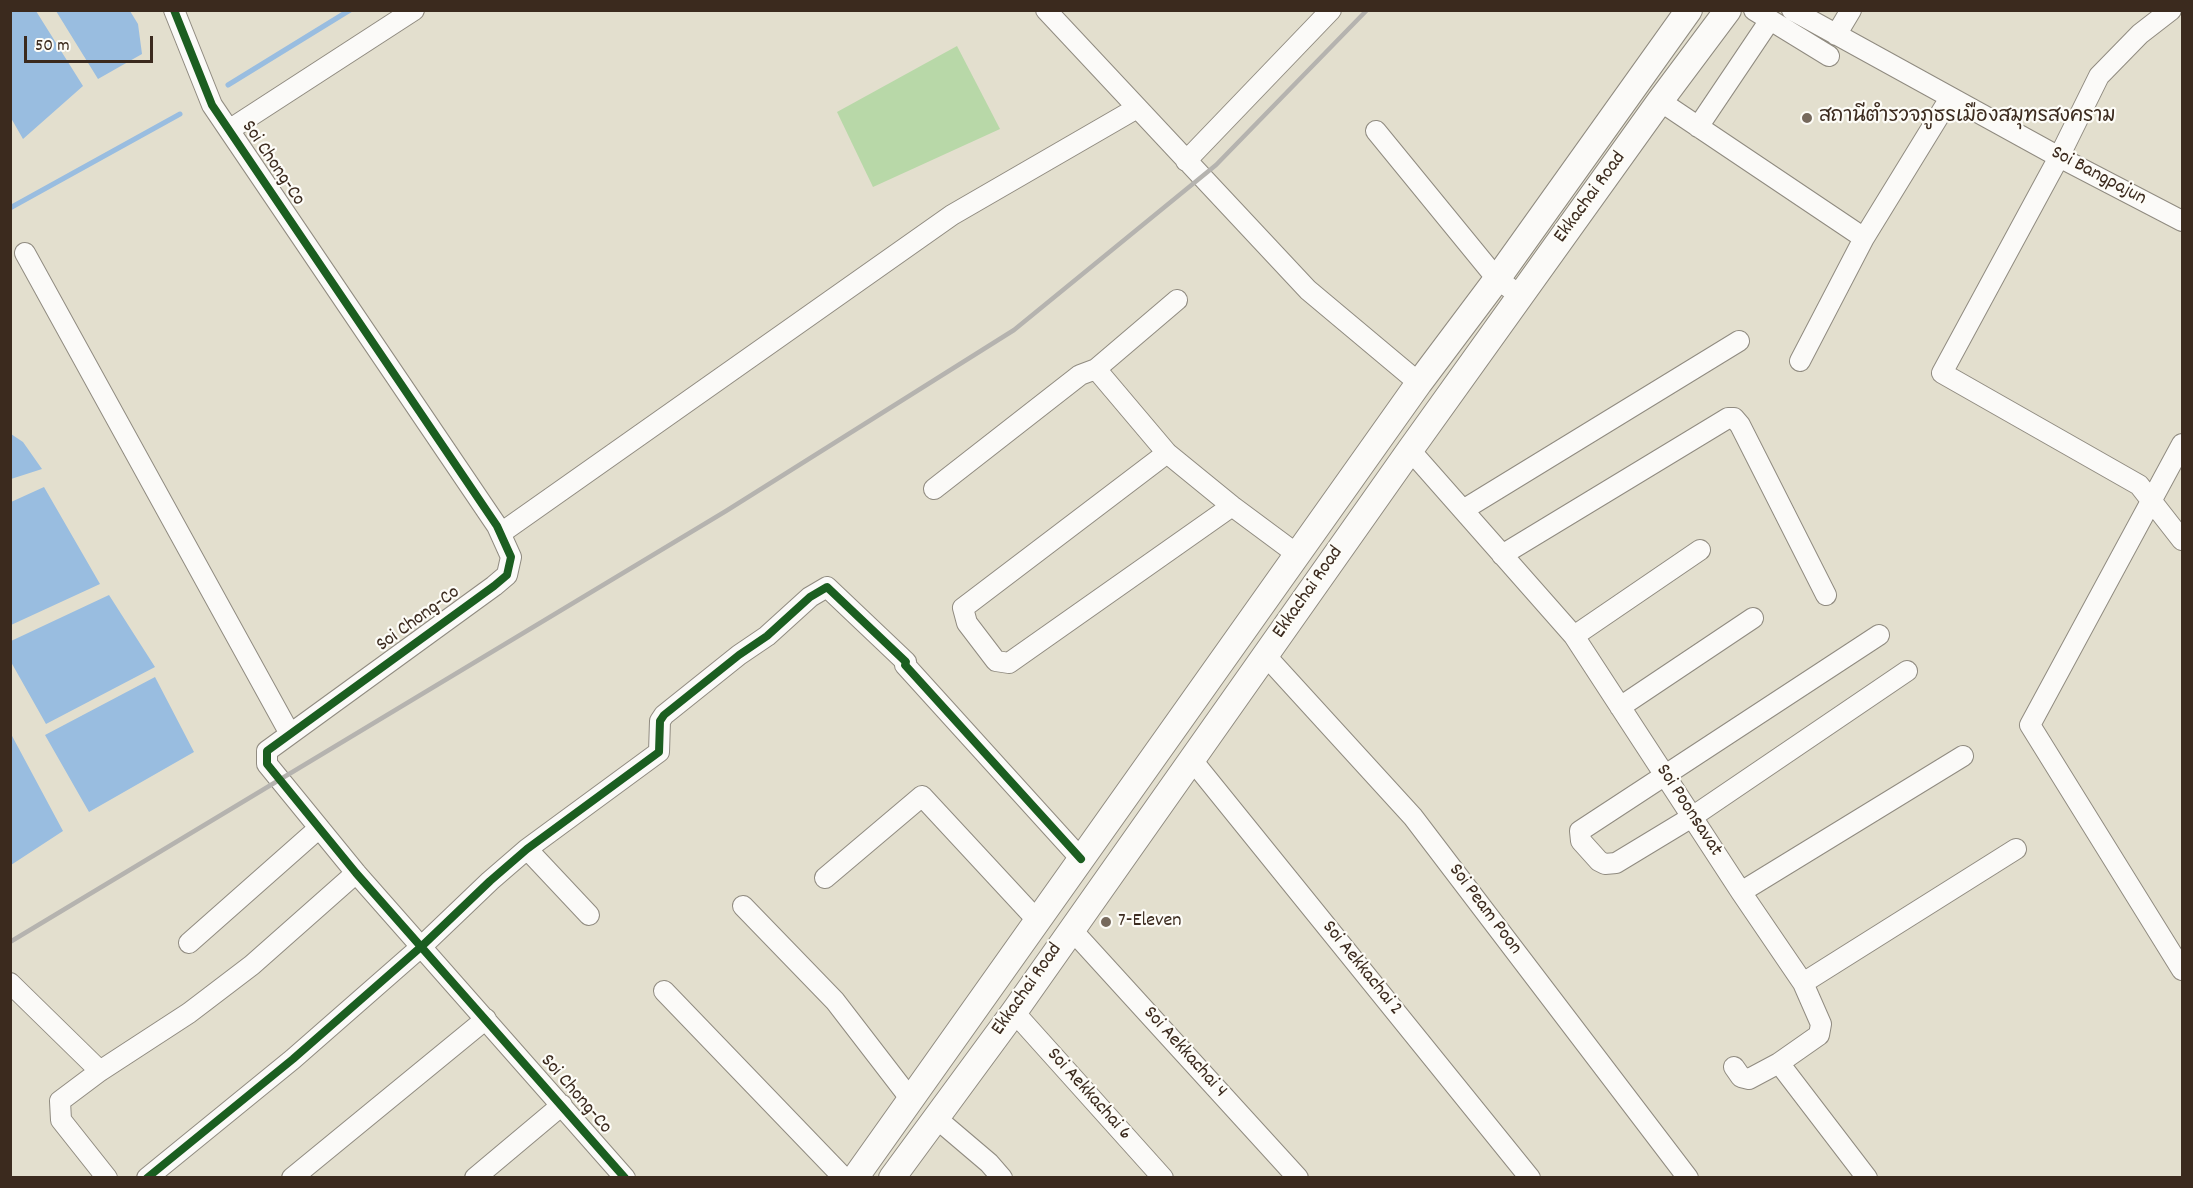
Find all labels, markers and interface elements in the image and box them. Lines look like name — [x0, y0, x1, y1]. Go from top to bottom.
scale bar — [27, 24, 156, 62]
text: 50 m — [35, 34, 70, 59]
place label: สถานีตำรวจภูธรเมืองสมุทรสงคราม — [1819, 106, 2116, 130]
marker: สถานีตำรวจภูธรเมืองสมุทรสงคราม — [1800, 111, 1814, 125]
street label: Soi Chong-Co — [235, 117, 309, 211]
street label: Soi Bangpajun — [2046, 142, 2150, 212]
street label: Ekkachai Road — [1550, 148, 1632, 248]
street label: Ekkachai Road — [1268, 542, 1350, 644]
street label: Soi Chong-Co — [372, 582, 466, 658]
street label: Soi Poonsavat — [1649, 760, 1727, 862]
street label: Soi Peam Poon — [1442, 860, 1526, 960]
place label: 7-Eleven — [1118, 910, 1182, 934]
marker: 7-Eleven — [1099, 915, 1113, 929]
street label: Soi Aekkachai 2 — [1315, 917, 1407, 1021]
street label: Ekkachai Road — [987, 939, 1069, 1041]
street label: Soi Aekkachai 4 — [1137, 1002, 1231, 1104]
street label: Soi Aekkachai 6 — [1040, 1044, 1136, 1146]
street label: Soi Chong-Co — [534, 1050, 616, 1140]

